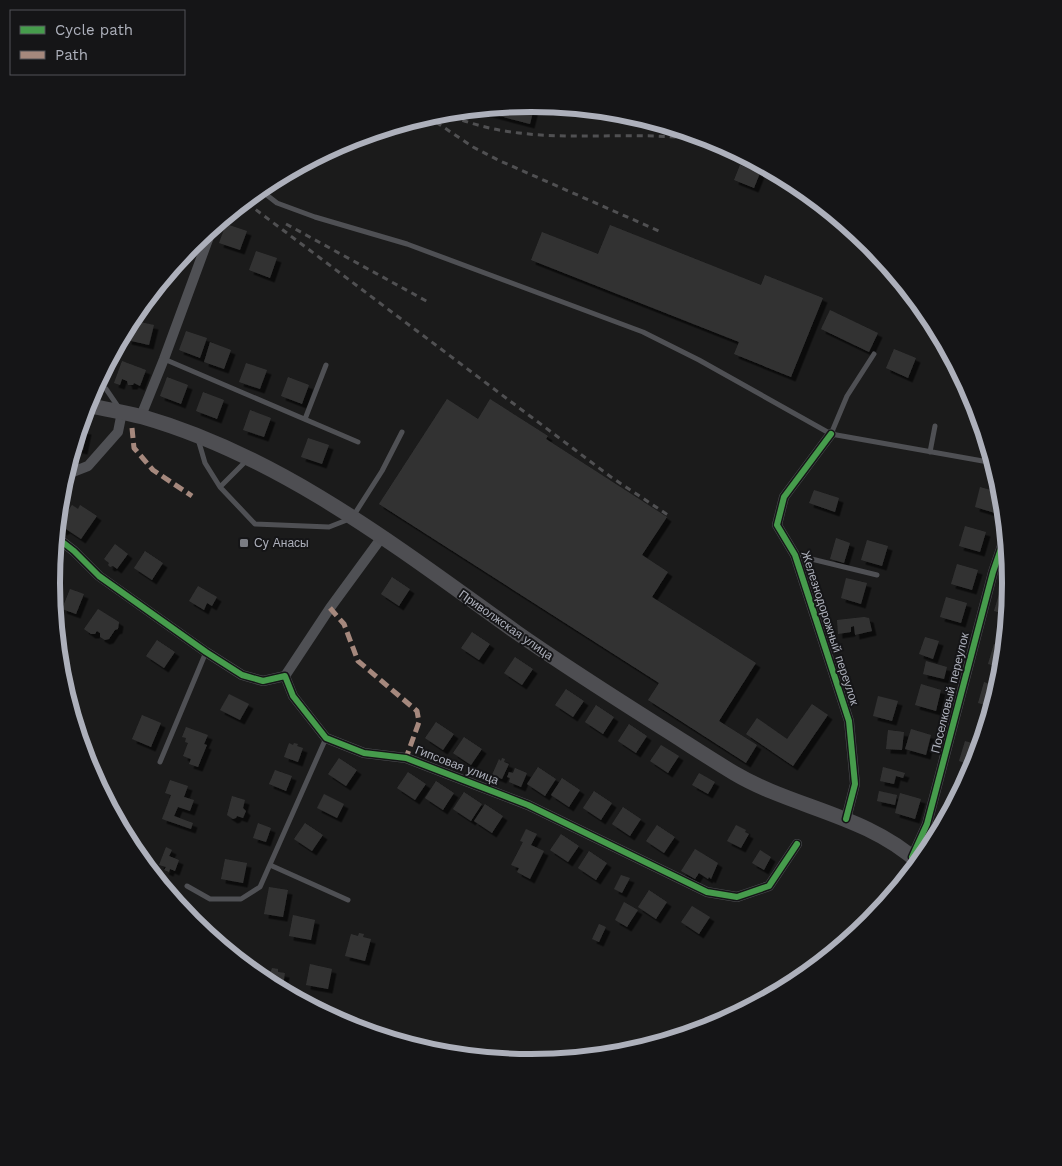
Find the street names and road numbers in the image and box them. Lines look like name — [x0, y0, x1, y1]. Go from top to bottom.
street label: Железнодорожный переулок — [798, 549, 862, 708]
street label: Приволжская улица — [456, 587, 556, 663]
street label: Поселковый переулок — [928, 631, 972, 755]
street label: Гипсовая улица — [413, 743, 501, 787]

